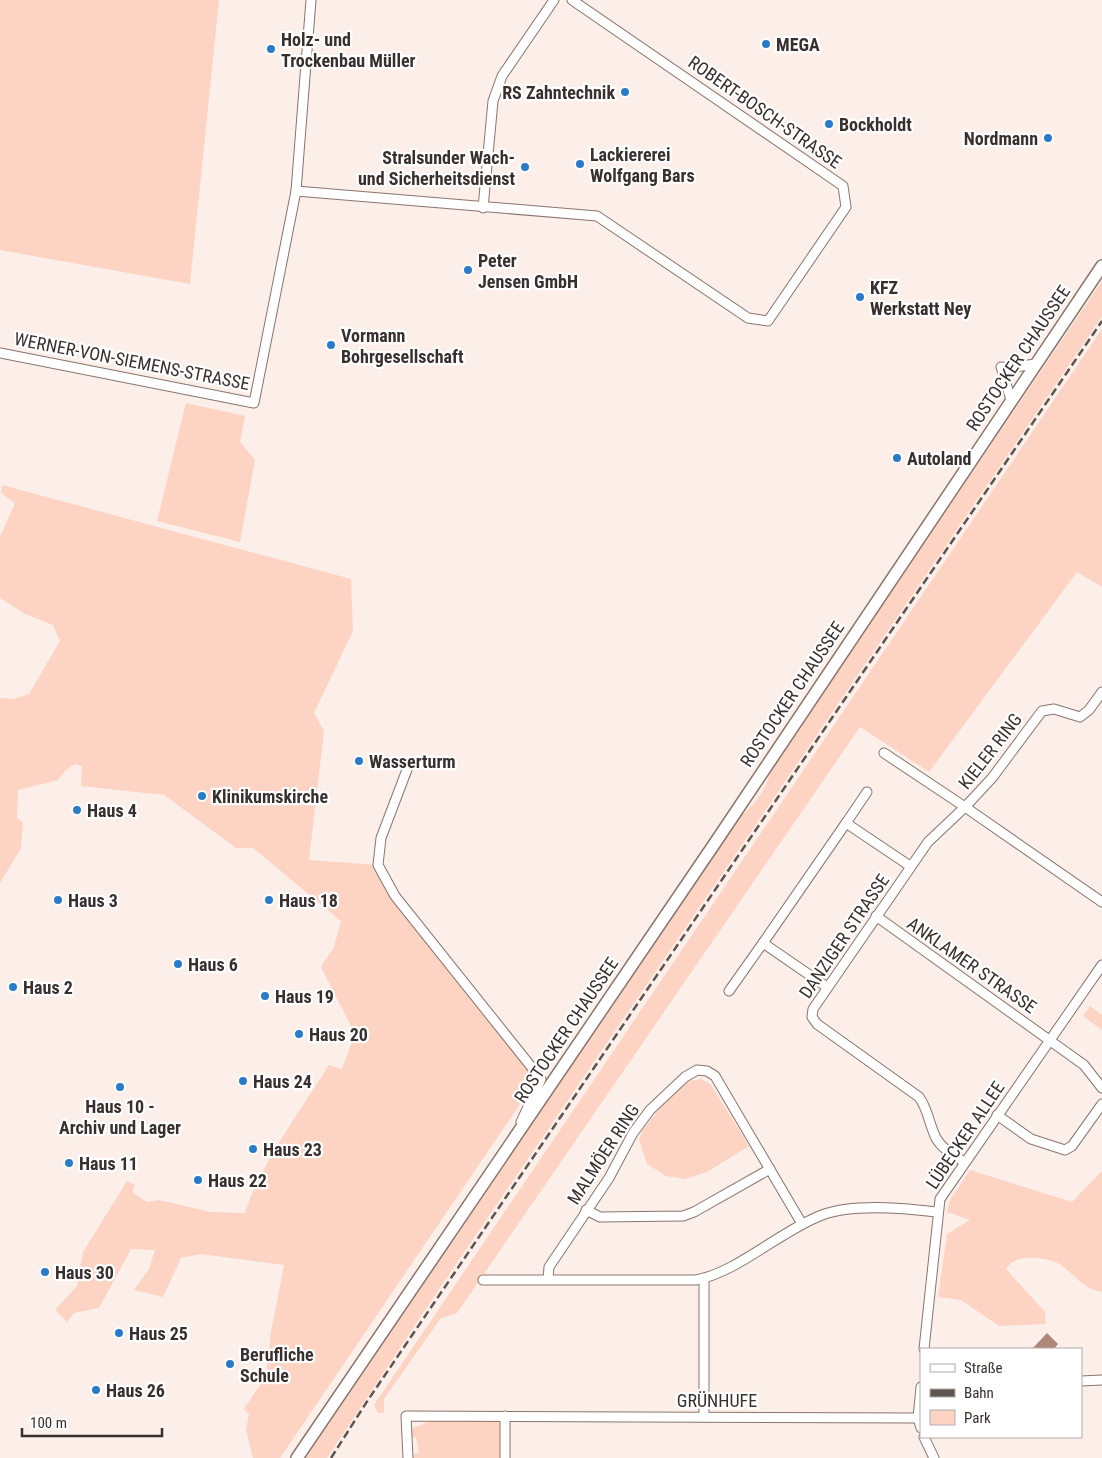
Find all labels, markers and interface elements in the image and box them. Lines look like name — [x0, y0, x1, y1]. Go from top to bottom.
place label: Holz- und Trockenbau Müller — [281, 29, 416, 71]
place label: MEGA — [776, 34, 820, 55]
marker: MEGA — [760, 38, 772, 50]
marker: Holz- und Trockenbau Müller — [265, 43, 277, 55]
street label: ROBERT-BOSCH-STRASSE — [684, 51, 846, 173]
place label: RS Zahntechnik — [502, 82, 615, 103]
marker: RS Zahntechnik — [619, 86, 631, 98]
place label: Bockholdt — [839, 114, 912, 135]
marker: Bockholdt — [823, 118, 835, 130]
place label: Nordmann — [964, 128, 1038, 149]
marker: Nordmann — [1042, 132, 1054, 144]
place label: Lackiererei Wolfgang Bars — [590, 144, 695, 186]
place label: Stralsunder Wach- und Sicherheitsdienst — [358, 147, 515, 189]
marker: Lackiererei Wolfgang Bars — [574, 158, 586, 170]
marker: Stralsunder Wach- und Sicherheitsdienst — [519, 161, 531, 173]
place label: Peter Jensen GmbH — [478, 250, 578, 292]
marker: Peter Jensen GmbH — [462, 264, 474, 276]
place label: KFZ Werkstatt Ney — [870, 277, 971, 319]
street label: ROSTOCKER CHAUSSEE — [962, 281, 1074, 435]
marker: KFZ Werkstatt Ney — [854, 291, 866, 303]
place label: Vormann Bohrgesellschaft — [341, 325, 464, 367]
street label: WERNER-VON-SIEMENS-STRASSE — [13, 328, 251, 394]
marker: Vormann Bohrgesellschaft — [325, 339, 337, 351]
place label: Autoland — [907, 448, 972, 469]
marker: Autoland — [891, 452, 903, 464]
street label: ROSTOCKER CHAUSSEE — [736, 617, 848, 771]
street label: KIELER RING — [954, 709, 1026, 793]
place label: Wasserturm — [369, 751, 456, 772]
marker: Wasserturm — [353, 755, 365, 767]
place label: Klinikumskirche — [212, 786, 328, 807]
marker: Klinikumskirche — [196, 790, 208, 802]
place label: Haus 4 — [87, 800, 137, 821]
marker: Haus 4 — [71, 804, 83, 816]
street label: DANZIGER STRASSE — [795, 870, 893, 1002]
place label: Haus 3 — [68, 890, 118, 911]
place label: Haus 18 — [279, 890, 338, 911]
marker: Haus 3 — [52, 894, 64, 906]
marker: Haus 18 — [263, 894, 275, 906]
street label: ANKLAMER STRASSE — [903, 913, 1041, 1017]
street label: ROSTOCKER CHAUSSEE — [510, 953, 622, 1107]
place label: Haus 6 — [188, 954, 238, 975]
marker: Haus 6 — [172, 958, 184, 970]
place label: Haus 2 — [23, 977, 73, 998]
marker: Haus 2 — [7, 981, 19, 993]
place label: Haus 19 — [275, 986, 334, 1007]
marker: Haus 19 — [259, 990, 271, 1002]
place label: Haus 20 — [309, 1024, 368, 1045]
marker: Haus 20 — [293, 1028, 305, 1040]
place label: Haus 24 — [253, 1071, 312, 1092]
marker: Haus 24 — [237, 1075, 249, 1087]
street label: LÜBECKER ALLEE — [921, 1077, 1009, 1193]
marker: Haus 10 - Archiv und Lager — [114, 1081, 126, 1093]
place label: Haus 10 - Archiv und Lager — [59, 1096, 181, 1138]
street label: MALMÖER RING — [563, 1100, 643, 1208]
place label: Haus 23 — [263, 1139, 322, 1160]
marker: Haus 23 — [247, 1143, 259, 1155]
place label: Haus 11 — [79, 1153, 138, 1174]
marker: Haus 11 — [63, 1157, 75, 1169]
place label: Haus 22 — [208, 1170, 267, 1191]
marker: Haus 22 — [192, 1174, 204, 1186]
place label: Haus 30 — [55, 1262, 114, 1283]
marker: Haus 30 — [39, 1266, 51, 1278]
place label: Haus 25 — [129, 1323, 188, 1344]
marker: Haus 25 — [113, 1327, 125, 1339]
place label: Berufliche Schule — [240, 1344, 314, 1386]
legend — [920, 1348, 1082, 1438]
marker: Berufliche Schule — [224, 1358, 236, 1370]
text: Straße — [964, 1359, 1003, 1377]
place label: Haus 26 — [106, 1380, 165, 1401]
marker: Haus 26 — [90, 1384, 102, 1396]
text: Bahn — [964, 1384, 994, 1402]
street label: GRÜNHUFE — [677, 1390, 757, 1411]
scale bar — [22, 1406, 162, 1438]
text: Park — [964, 1409, 991, 1427]
text: 100 m — [30, 1414, 67, 1432]

